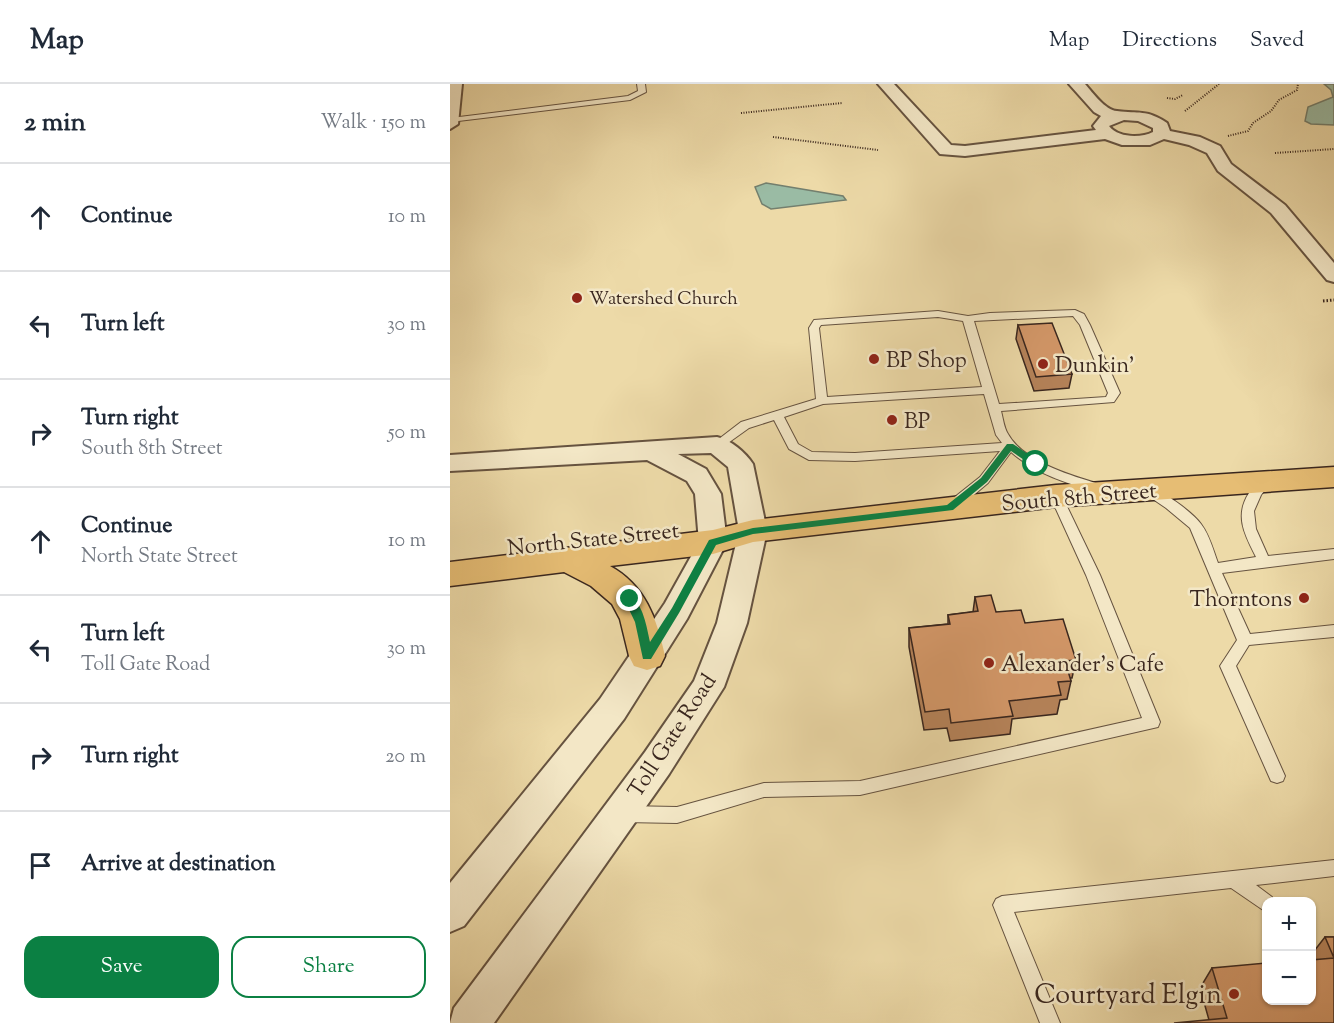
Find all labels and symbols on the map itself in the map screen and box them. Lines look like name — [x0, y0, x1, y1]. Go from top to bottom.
place label: Watershed Church — [589, 287, 738, 313]
marker: Watershed Church — [570, 291, 584, 305]
place label: BP Shop — [886, 346, 967, 378]
place label: Dunkin' — [1055, 351, 1135, 383]
marker: BP Shop — [867, 352, 881, 366]
marker: Dunkin' — [1036, 357, 1050, 371]
place label: BP — [904, 407, 930, 439]
marker: BP — [885, 413, 899, 427]
route start — [1022, 450, 1048, 476]
street label: South 8th Street — [1000, 476, 1159, 522]
street label: North State Street — [506, 516, 681, 566]
route end — [616, 585, 642, 611]
place label: Thorntons — [1190, 585, 1292, 617]
marker: Thorntons — [1297, 591, 1311, 605]
place label: Alexander's Cafe — [1001, 650, 1164, 682]
marker: Alexander's Cafe — [982, 656, 996, 670]
street label: Toll Gate Road — [621, 668, 726, 805]
place label: Courtyard Elgin — [1034, 977, 1222, 1016]
marker: Courtyard Elgin — [1227, 987, 1241, 1001]

